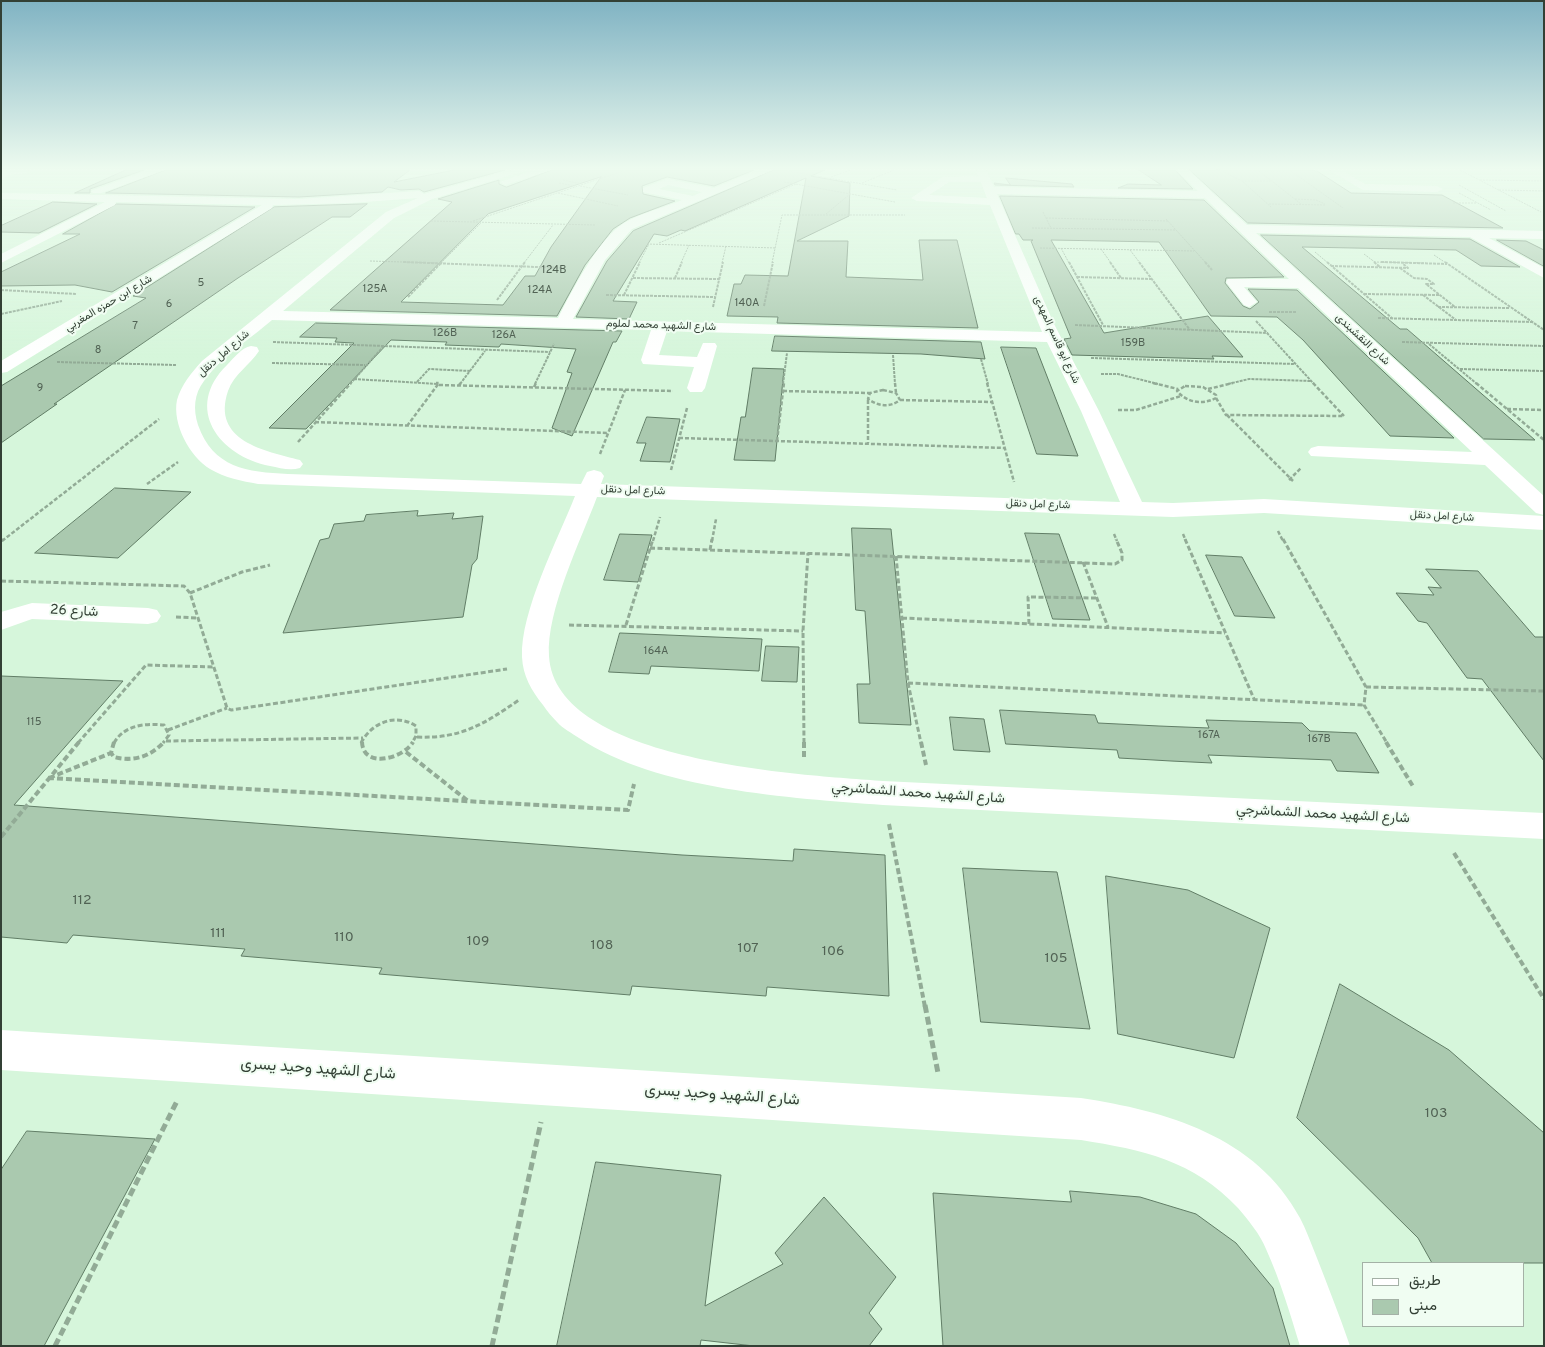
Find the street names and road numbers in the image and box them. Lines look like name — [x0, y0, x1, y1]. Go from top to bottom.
street label: شارع ابن حمزه المغربي — [63, 273, 155, 335]
street label: شارع ابو قاسم المهدى — [1030, 294, 1082, 386]
street label: شارع النقشبندى — [1332, 311, 1392, 369]
street label: شارع الشهيد محمد لملوم — [606, 317, 716, 335]
street label: شارع امل دنقل — [195, 328, 253, 380]
street label: شارع امل دنقل — [601, 483, 665, 499]
street label: شارع امل دنقل — [1006, 497, 1070, 513]
street label: شارع امل دنقل — [1410, 509, 1474, 525]
street label: شارع 26 — [49, 602, 99, 622]
street label: شارع الشهيد محمد الشماشرجي — [831, 780, 1005, 808]
street label: شارع الشهيد محمد الشماشرجي — [1236, 802, 1410, 828]
street label: شارع الشهيد وحيد يسرى — [240, 1055, 396, 1085]
street label: شارع الشهيد وحيد يسرى — [644, 1081, 800, 1111]

